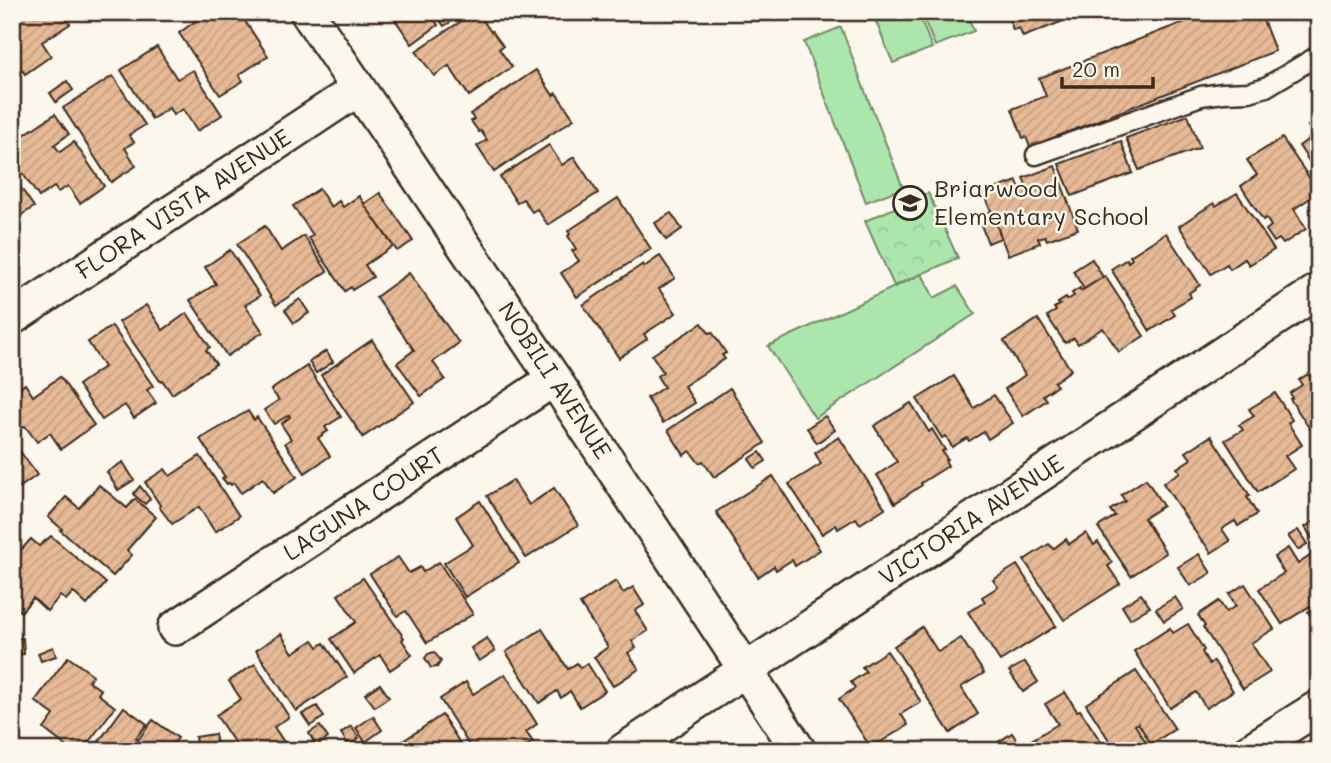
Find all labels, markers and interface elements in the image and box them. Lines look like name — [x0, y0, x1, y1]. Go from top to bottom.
scale bar — [1062, 46, 1152, 90]
text: 20 m — [1072, 55, 1120, 82]
street label: FLORA VISTA AVENUE — [69, 121, 296, 285]
place label: Briarwood Elementary School — [934, 172, 1149, 231]
school or university icon: Briarwood Elementary School — [891, 184, 929, 222]
street label: NOBILI AVENUE — [492, 295, 619, 464]
street label: LAGUNA COURT — [277, 439, 449, 567]
street label: VICTORIA AVENUE — [872, 447, 1069, 591]

